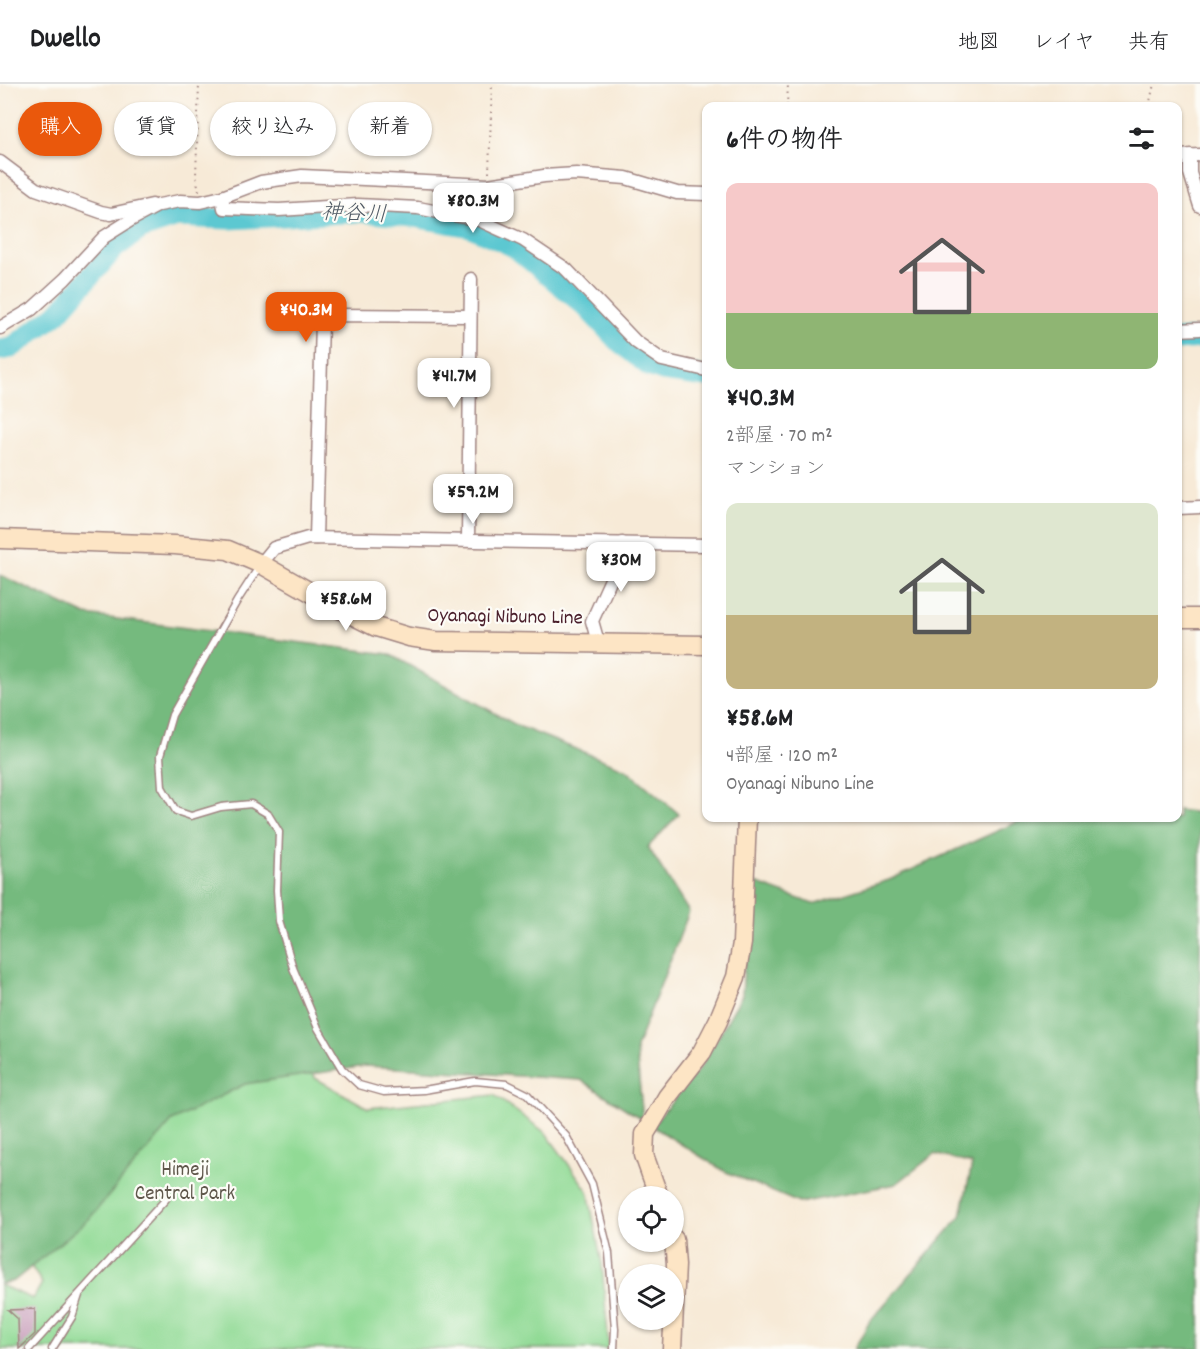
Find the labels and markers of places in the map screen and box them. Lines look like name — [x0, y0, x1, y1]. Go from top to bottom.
pin: ¥80.3M — [424, 183, 522, 234]
pin: ¥40.3M — [257, 292, 355, 343]
pin: ¥41.7M — [405, 358, 503, 409]
pin: ¥59.2M — [424, 474, 522, 525]
pin: ¥30M — [585, 542, 657, 593]
pin: ¥58.6M — [297, 581, 395, 632]

